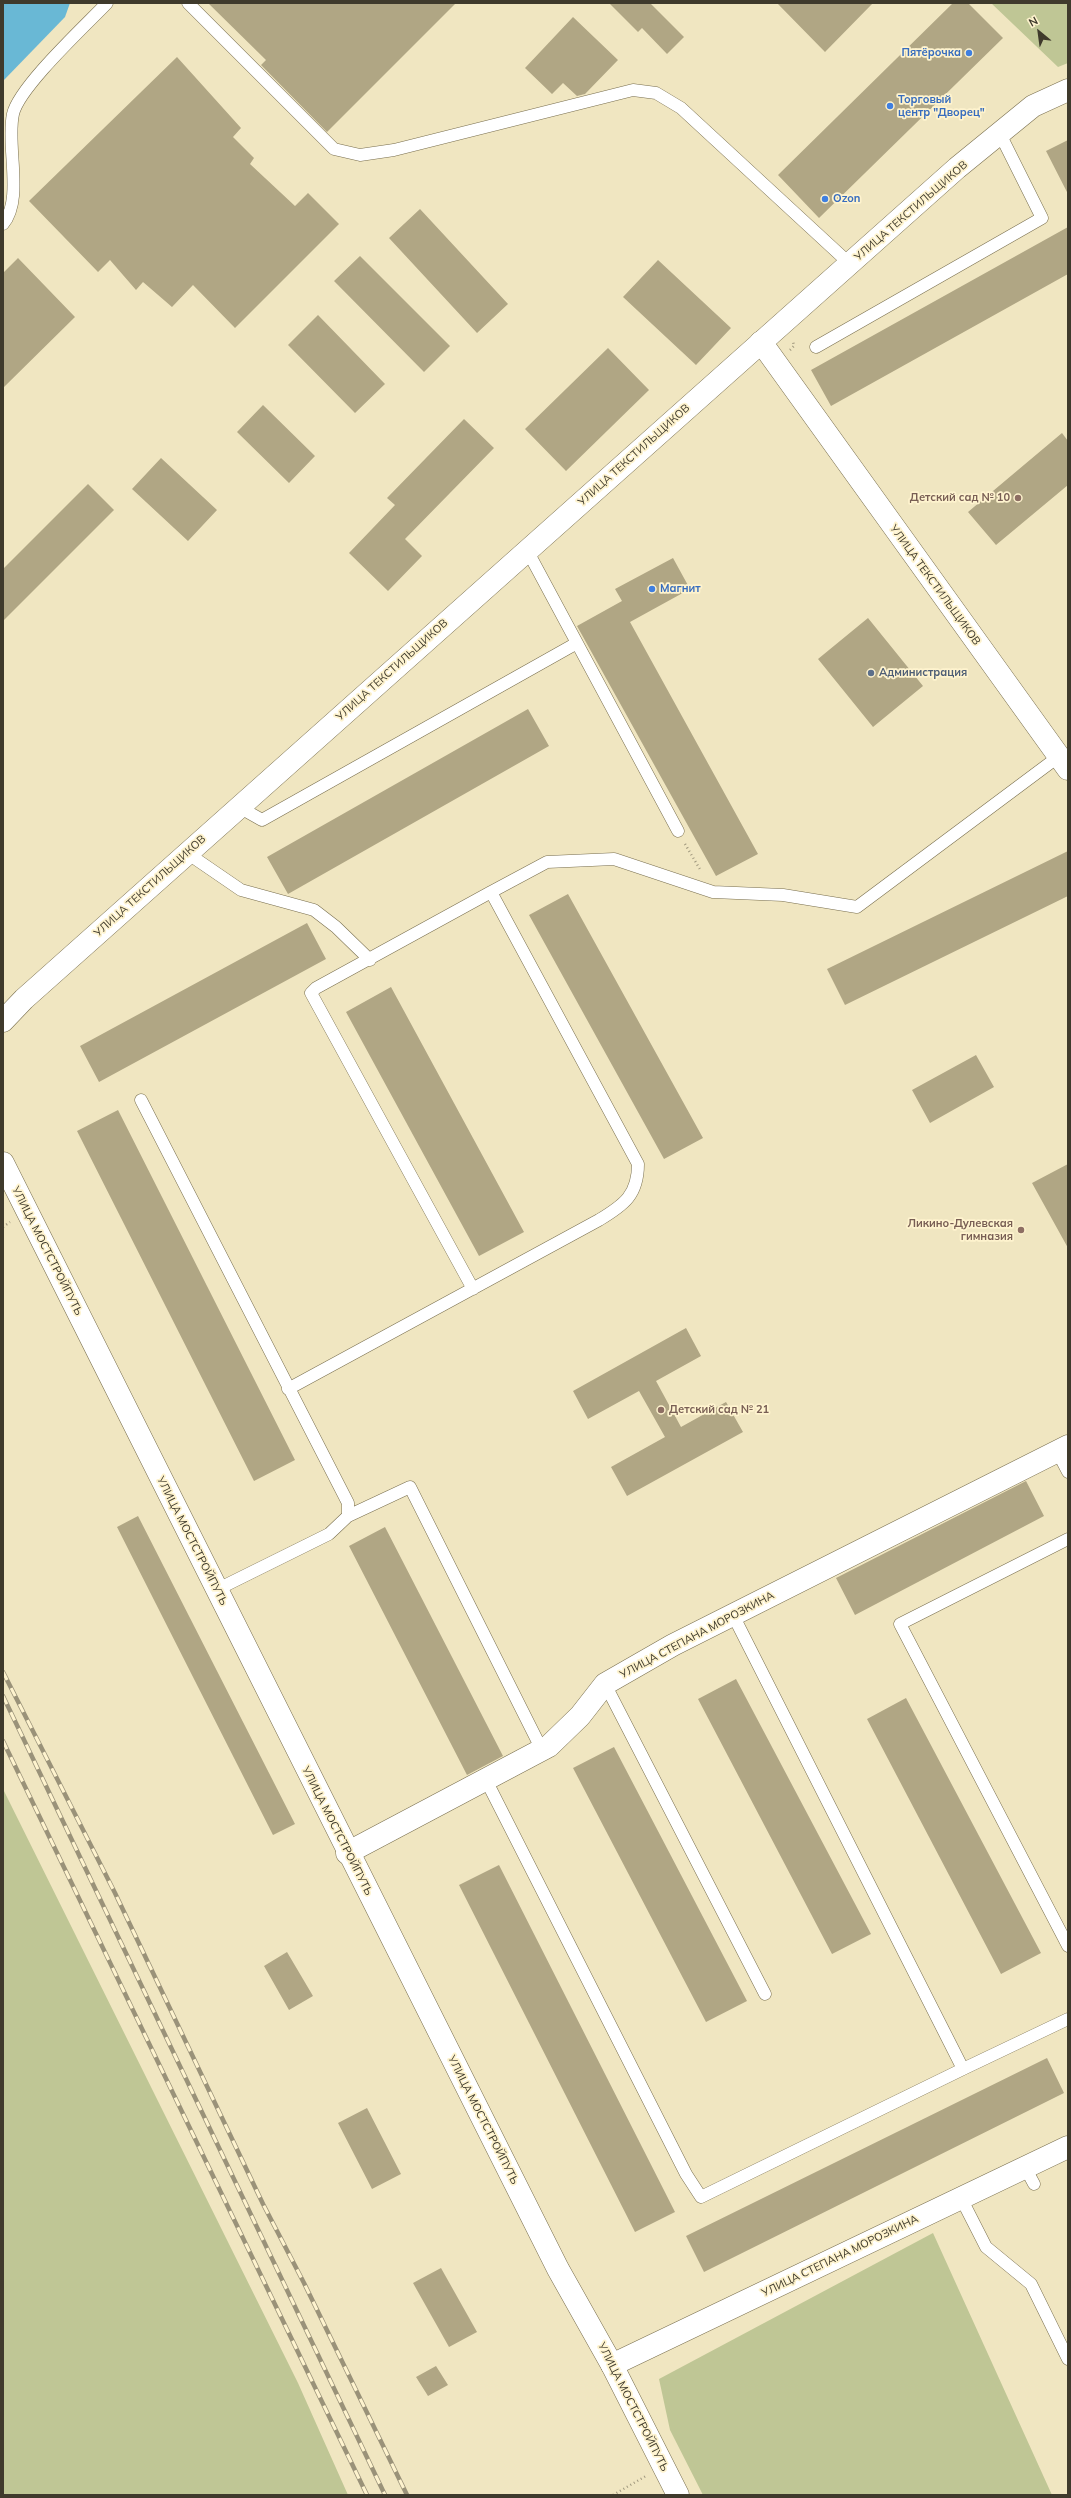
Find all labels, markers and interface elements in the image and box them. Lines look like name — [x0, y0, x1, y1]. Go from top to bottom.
north arrow — [1019, 12, 1059, 52]
text: N — [1026, 13, 1040, 30]
place label: Пятёрочка — [901, 46, 961, 60]
marker: Пятёрочка — [964, 48, 974, 58]
place label: Торговый центр "Дворец" — [898, 93, 985, 119]
marker: Торговый центр "Дворец" — [885, 101, 895, 111]
street label: УЛИЦА ТЕКСТИЛЬЩИКОВ — [852, 158, 970, 264]
place label: Ozon — [833, 192, 860, 206]
marker: Ozon — [820, 194, 830, 204]
street label: УЛИЦА ТЕКСТИЛЬЩИКОВ — [575, 401, 693, 509]
place label: Детский сад № 10 — [910, 491, 1010, 505]
marker: Детский сад № 10 — [1013, 493, 1023, 503]
street label: УЛИЦА ТЕКСТИЛЬЩИКОВ — [887, 522, 983, 648]
place label: Магнит — [660, 582, 701, 596]
marker: Магнит — [647, 584, 657, 594]
street label: УЛИЦА ТЕКСТИЛЬЩИКОВ — [333, 616, 451, 724]
place label: Администрация — [879, 666, 967, 680]
marker: Администрация — [866, 668, 876, 678]
street label: УЛИЦА ТЕКСТИЛЬЩИКОВ — [91, 832, 209, 940]
street label: УЛИЦА МОСТСТРОЙПУТЬ — [9, 1184, 85, 1318]
place label: Ликино-Дулевская гимназия — [908, 1217, 1013, 1243]
marker: Ликино-Дулевская гимназия — [1016, 1225, 1026, 1235]
place label: Детский сад № 21 — [669, 1403, 769, 1417]
marker: Детский сад № 21 — [656, 1405, 666, 1415]
street label: УЛИЦА МОСТСТРОЙПУТЬ — [154, 1474, 230, 1608]
street label: УЛИЦА СТЕПАНА МОРОЗКИНА — [618, 1589, 776, 1681]
street label: УЛИЦА МОСТСТРОЙПУТЬ — [299, 1764, 375, 1898]
street label: УЛИЦА МОСТСТРОЙПУТЬ — [445, 2053, 521, 2187]
street label: УЛИЦА СТЕПАНА МОРОЗКИНА — [759, 2212, 921, 2300]
street label: УЛИЦА МОСТСТРОЙПУТЬ — [595, 2340, 671, 2474]

